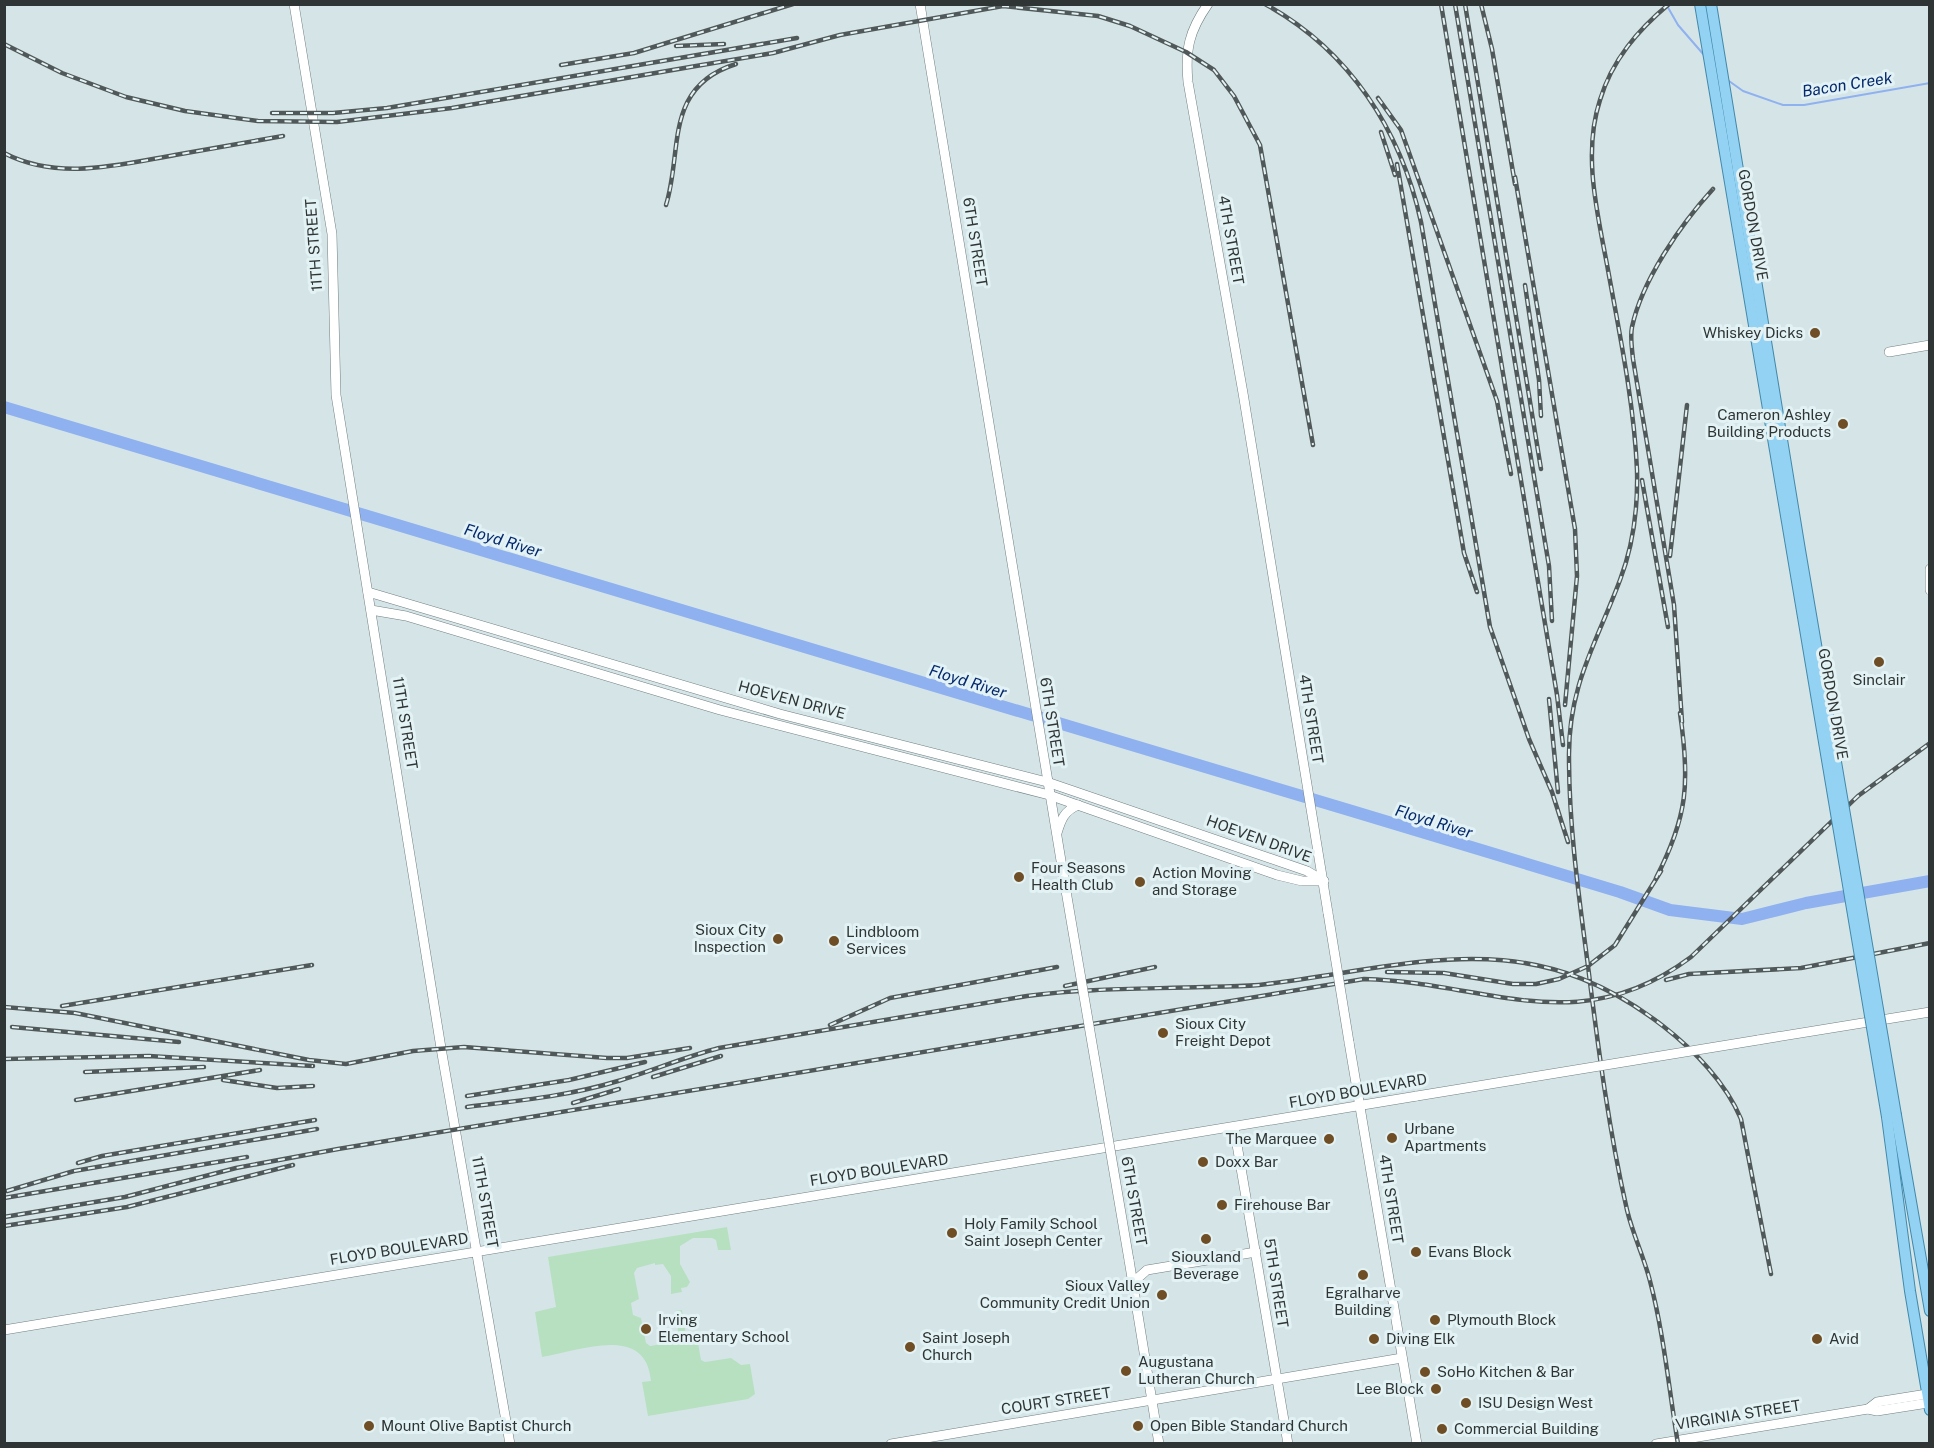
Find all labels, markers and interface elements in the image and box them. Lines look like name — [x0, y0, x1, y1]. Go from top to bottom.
water label: Bacon Creek — [1801, 68, 1894, 101]
street label: GORDON DRIVE — [1735, 168, 1772, 282]
street label: 4TH STREET — [1215, 194, 1248, 286]
street label: 6TH STREET — [960, 196, 991, 288]
street label: 11TH STREET — [302, 198, 325, 292]
place label: Whiskey Dicks — [1703, 324, 1803, 341]
marker: Whiskey Dicks — [1808, 326, 1822, 340]
place label: Cameron Ashley Building Products — [1707, 406, 1831, 440]
marker: Cameron Ashley Building Products — [1836, 417, 1850, 431]
water label: Floyd River — [462, 520, 545, 562]
street label: GORDON DRIVE — [1815, 647, 1852, 761]
marker: Sinclair — [1872, 655, 1886, 669]
water label: Floyd River — [927, 661, 1010, 703]
place label: Sinclair — [1852, 671, 1906, 688]
street label: 4TH STREET — [1296, 673, 1327, 765]
street label: 11TH STREET — [390, 676, 421, 770]
street label: 6TH STREET — [1037, 676, 1068, 768]
street label: HOEVEN DRIVE — [737, 677, 848, 722]
water label: Floyd River — [1393, 801, 1476, 843]
street label: HOEVEN DRIVE — [1204, 812, 1314, 865]
place label: Four Seasons Health Club — [1031, 859, 1125, 893]
place label: Action Moving and Storage — [1152, 864, 1251, 898]
marker: Four Seasons Health Club — [1012, 870, 1026, 884]
marker: Action Moving and Storage — [1133, 875, 1147, 889]
place label: Sioux City Inspection — [694, 921, 766, 955]
place label: Lindbloom Services — [846, 923, 919, 957]
marker: Sioux City Inspection — [771, 932, 785, 946]
marker: Lindbloom Services — [827, 934, 841, 948]
place label: Sioux City Freight Depot — [1175, 1015, 1271, 1049]
marker: Sioux City Freight Depot — [1156, 1026, 1170, 1040]
street label: FLOYD BOULEVARD — [1288, 1070, 1428, 1111]
place label: Urbane Apartments — [1404, 1120, 1486, 1154]
place label: The Marquee — [1226, 1130, 1317, 1147]
marker: Urbane Apartments — [1385, 1131, 1399, 1145]
marker: The Marquee — [1322, 1132, 1336, 1146]
street label: FLOYD BOULEVARD — [808, 1150, 949, 1189]
place label: Doxx Bar — [1215, 1153, 1278, 1170]
street label: 4TH STREET — [1376, 1153, 1407, 1245]
street label: 11TH STREET — [469, 1155, 502, 1249]
street label: 6TH STREET — [1118, 1155, 1151, 1247]
marker: Doxx Bar — [1196, 1155, 1210, 1169]
place label: Firehouse Bar — [1234, 1196, 1331, 1213]
marker: Firehouse Bar — [1215, 1198, 1229, 1212]
place label: Holy Family School Saint Joseph Center — [964, 1215, 1103, 1249]
marker: Holy Family School Saint Joseph Center — [945, 1226, 959, 1240]
street label: FLOYD BOULEVARD — [328, 1229, 469, 1268]
marker: Siouxland Beverage — [1199, 1232, 1213, 1246]
street label: 5TH STREET — [1261, 1237, 1292, 1329]
place label: Evans Block — [1428, 1243, 1512, 1260]
marker: Evans Block — [1409, 1245, 1423, 1259]
place label: Siouxland Beverage — [1171, 1248, 1241, 1282]
marker: Egralharve Building — [1356, 1268, 1370, 1282]
place label: Sioux Valley Community Credit Union — [980, 1277, 1150, 1311]
place label: Egralharve Building — [1325, 1284, 1401, 1318]
marker: Sioux Valley Community Credit Union — [1155, 1288, 1169, 1302]
place label: Irving Elementary School — [658, 1311, 790, 1345]
place label: Plymouth Block — [1447, 1311, 1556, 1328]
marker: Plymouth Block — [1428, 1313, 1442, 1327]
marker: Irving Elementary School — [639, 1322, 653, 1336]
place label: Saint Joseph Church — [922, 1329, 1010, 1363]
place label: Diving Elk — [1386, 1330, 1455, 1347]
place label: Avid — [1829, 1330, 1859, 1347]
marker: Diving Elk — [1367, 1332, 1381, 1346]
marker: Avid — [1810, 1332, 1824, 1346]
marker: Saint Joseph Church — [903, 1340, 917, 1354]
place label: Augustana Lutheran Church — [1138, 1353, 1255, 1387]
place label: SoHo Kitchen & Bar — [1437, 1363, 1575, 1380]
marker: Augustana Lutheran Church — [1119, 1364, 1133, 1378]
marker: SoHo Kitchen & Bar — [1418, 1365, 1432, 1379]
place label: Lee Block — [1356, 1380, 1424, 1397]
marker: Lee Block — [1429, 1382, 1443, 1396]
street label: COURT STREET — [1000, 1383, 1112, 1418]
place label: ISU Design West — [1478, 1394, 1593, 1411]
marker: ISU Design West — [1459, 1396, 1473, 1410]
street label: VIRGINIA STREET — [1674, 1396, 1802, 1433]
place label: Mount Olive Baptist Church — [381, 1417, 571, 1434]
place label: Open Bible Standard Church — [1150, 1417, 1348, 1434]
marker: Mount Olive Baptist Church — [362, 1419, 376, 1433]
marker: Open Bible Standard Church — [1131, 1419, 1145, 1433]
place label: Commercial Building — [1454, 1420, 1599, 1437]
marker: Commercial Building — [1435, 1422, 1449, 1436]

